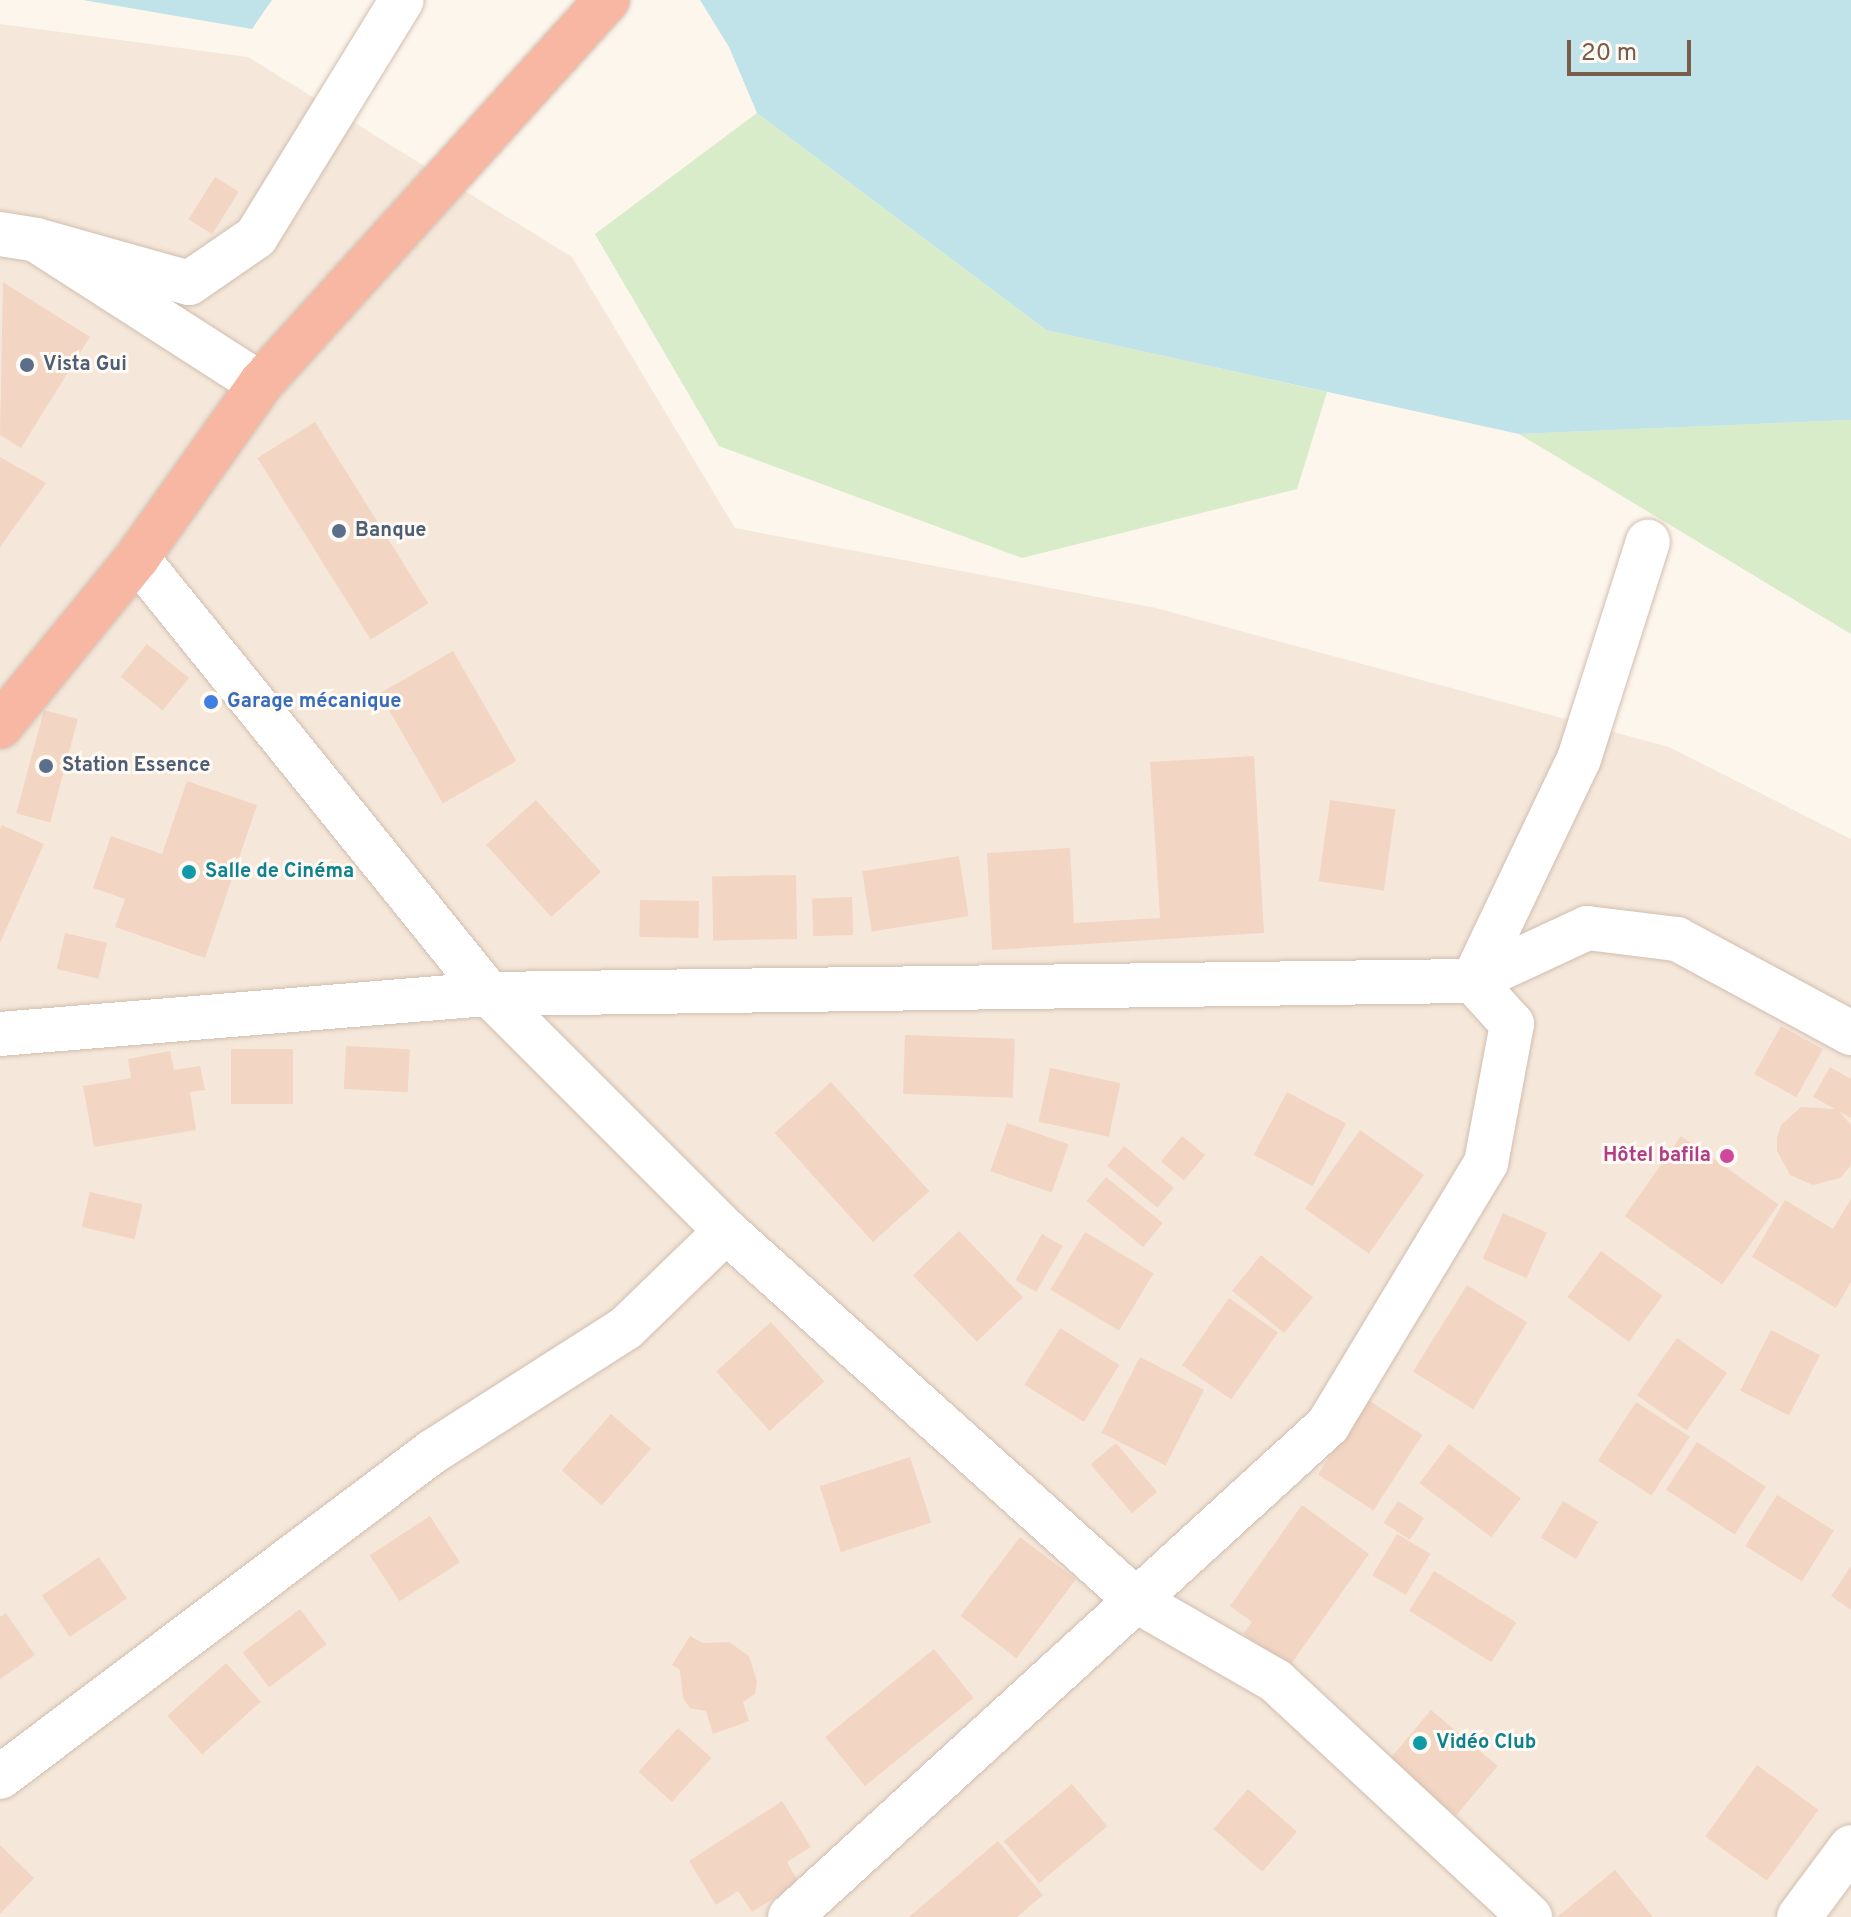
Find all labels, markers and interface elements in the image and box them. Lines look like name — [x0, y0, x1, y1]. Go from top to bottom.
scale bar — [1571, 24, 1695, 74]
text: 20 m — [1581, 39, 1637, 69]
place label: Vista Gui — [43, 353, 127, 377]
marker: Vista Gui — [18, 356, 36, 374]
place label: Banque — [355, 519, 426, 543]
marker: Banque — [330, 522, 348, 540]
place label: Garage mécanique — [227, 690, 401, 714]
marker: Garage mécanique — [202, 693, 220, 711]
place label: Station Essence — [62, 754, 210, 778]
marker: Station Essence — [37, 757, 55, 775]
place label: Salle de Cinéma — [205, 860, 354, 884]
marker: Salle de Cinéma — [180, 863, 198, 881]
place label: Hôtel bafila — [1603, 1144, 1711, 1168]
marker: Hôtel bafila — [1718, 1147, 1736, 1165]
place label: Vidéo Club — [1436, 1731, 1536, 1755]
marker: Vidéo Club — [1411, 1734, 1429, 1752]

